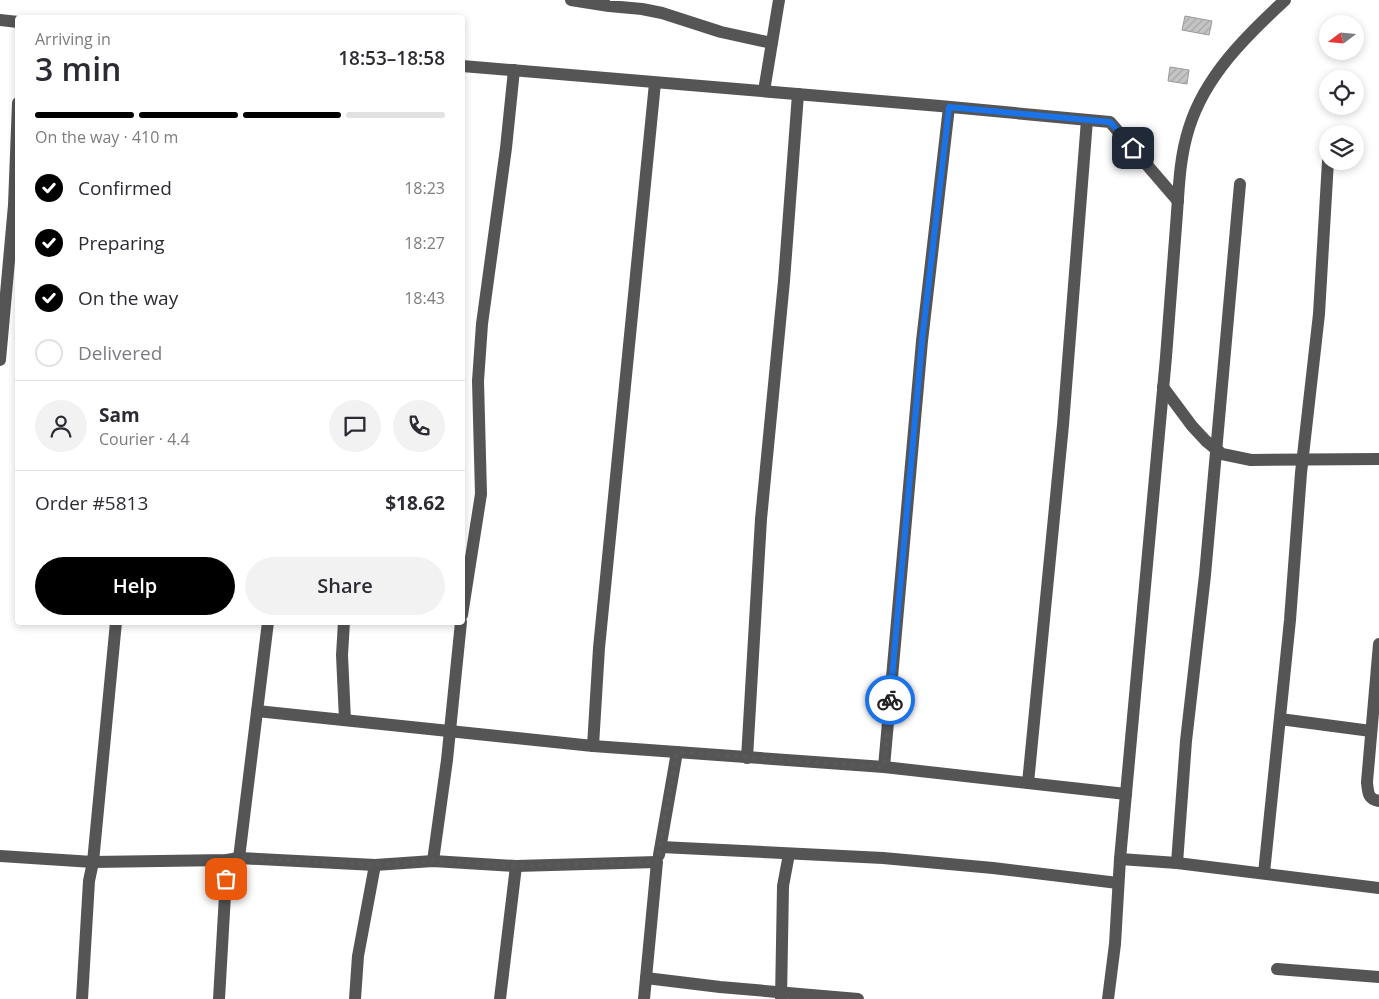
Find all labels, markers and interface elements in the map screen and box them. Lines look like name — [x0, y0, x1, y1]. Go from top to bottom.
north arrow — [1319, 15, 1364, 60]
map controls — [1319, 15, 1364, 170]
text: Arriving in — [35, 28, 111, 50]
text: 18:53–18:58 — [338, 45, 445, 71]
text: 3 min — [35, 47, 121, 90]
button: locate — [1319, 70, 1364, 115]
button: layers — [1319, 125, 1364, 170]
text: On the way · 410 m — [35, 126, 178, 148]
pin — [1112, 127, 1154, 169]
icon: home — [1119, 134, 1147, 162]
icon: check — [35, 174, 63, 202]
text: Confirmed — [78, 175, 172, 201]
text: 18:23 — [404, 177, 445, 199]
icon: check — [35, 229, 63, 257]
text: Preparing — [78, 230, 165, 256]
text: 18:27 — [404, 232, 445, 254]
icon: check — [35, 284, 63, 312]
text: On the way — [78, 285, 178, 311]
text: 18:43 — [404, 287, 445, 309]
text: Delivered — [78, 340, 162, 366]
button: person — [35, 400, 87, 452]
button: chat — [329, 400, 381, 452]
button: phone — [393, 400, 445, 452]
text: Sam — [99, 402, 140, 428]
text: Courier · 4.4 — [99, 428, 190, 450]
text: Order #5813 — [35, 490, 148, 516]
text: $18.62 — [385, 490, 445, 516]
button: Help — [35, 557, 235, 615]
button: Share — [245, 557, 445, 615]
courier — [865, 675, 915, 725]
icon: bike — [876, 686, 904, 714]
pin — [205, 858, 247, 900]
icon: bag — [212, 865, 240, 893]

